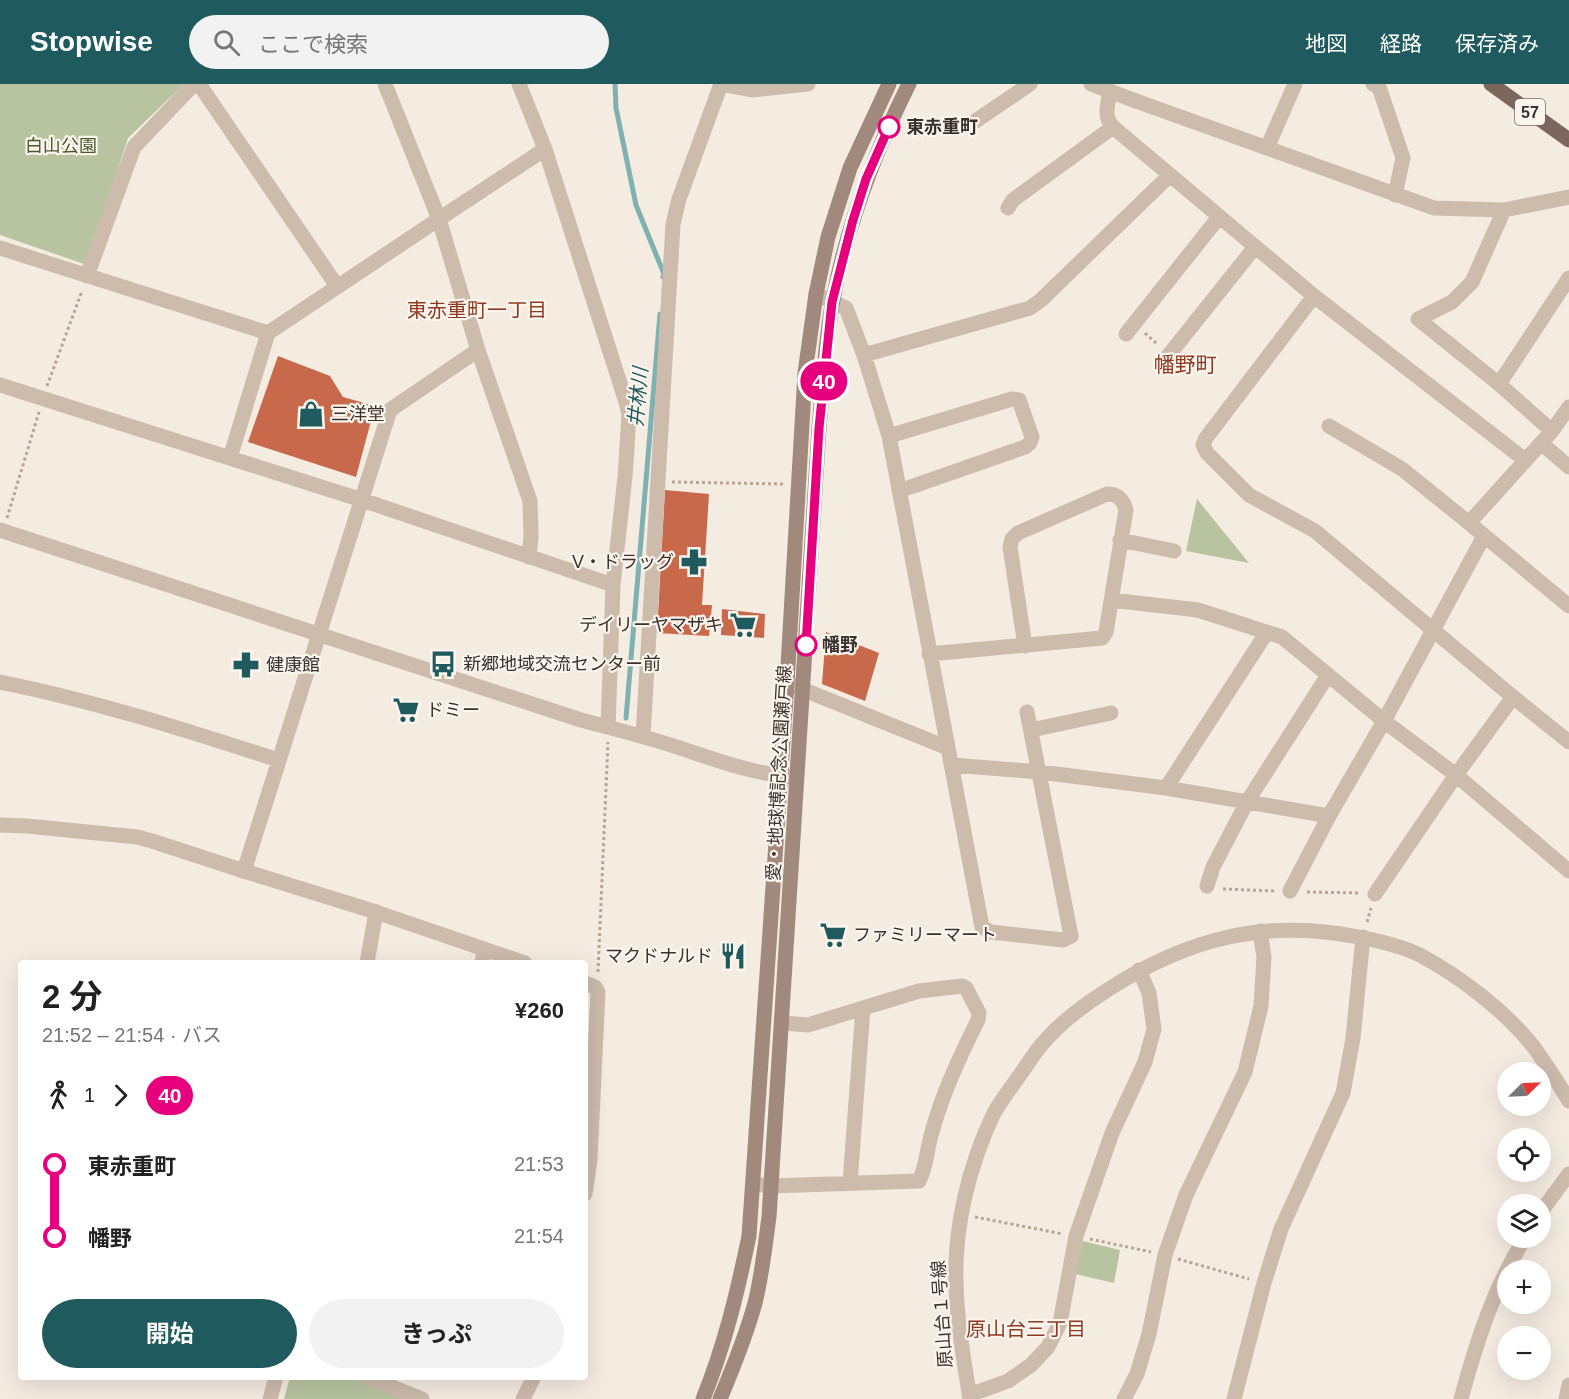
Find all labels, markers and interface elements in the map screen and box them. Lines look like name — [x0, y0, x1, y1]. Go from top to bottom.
search box — [189, 15, 609, 69]
text: Stopwise — [30, 26, 153, 57]
icon: search — [210, 26, 243, 59]
text: ここで検索 — [258, 32, 368, 57]
text: 地図 — [1305, 32, 1347, 55]
text: 経路 — [1380, 32, 1422, 55]
text: 保存済み — [1455, 32, 1539, 55]
road number: 57 — [1515, 99, 1545, 125]
marker: 東赤重町 — [878, 116, 900, 138]
place label: 東赤重町 — [906, 117, 978, 137]
park label: 白山公園 — [25, 136, 97, 156]
district label: 東赤重町一丁目 — [407, 299, 547, 321]
district label: 幡野町 — [1154, 353, 1217, 376]
line badge: 40 — [797, 362, 851, 400]
water label: 井林川 — [624, 364, 652, 428]
text: 40 — [812, 370, 836, 393]
shop icon: 三洋堂 — [296, 399, 326, 429]
place label: 三洋堂 — [331, 404, 385, 424]
pharmacy icon: V・ドラッグ — [679, 547, 709, 577]
place label: V・ドラッグ — [572, 552, 674, 572]
supermarket icon: デイリーヤマザキ — [728, 610, 758, 640]
place label: デイリーヤマザキ — [579, 615, 723, 635]
marker: 幡野 — [795, 634, 817, 656]
place label: 幡野 — [822, 635, 858, 655]
bus stop icon: 新郷地域交流センター前 — [428, 649, 458, 679]
pharmacy icon: 健康館 — [231, 650, 261, 680]
place label: 新郷地域交流センター前 — [463, 654, 661, 674]
place label: 健康館 — [266, 655, 320, 675]
street label: 愛・地球博記念公園瀬戸線 — [763, 665, 795, 881]
supermarket icon: ドミー — [391, 695, 421, 725]
place label: ドミー — [426, 700, 480, 720]
supermarket icon: ファミリーマート — [818, 920, 848, 950]
place label: ファミリーマート — [853, 925, 997, 945]
restaurant icon: マクドナルド — [718, 941, 748, 971]
place label: マクドナルド — [605, 946, 713, 966]
text: 2 分 — [42, 978, 103, 1015]
text: ¥260 — [515, 998, 564, 1023]
text: 21:52 – 21:54 · バス — [42, 1024, 222, 1046]
north arrow — [1497, 1062, 1551, 1116]
map controls — [1497, 1062, 1551, 1380]
icon: walk — [42, 1079, 75, 1112]
icon: forward — [104, 1079, 137, 1112]
text: 1 — [84, 1084, 95, 1106]
text: 40 — [158, 1084, 181, 1107]
button: locate — [1497, 1128, 1551, 1182]
text: 21:53 — [514, 1153, 564, 1175]
text: 東赤重町 — [88, 1154, 176, 1179]
button: layers — [1497, 1194, 1551, 1248]
text: 21:54 — [514, 1225, 564, 1247]
text: 幡野 — [88, 1226, 132, 1251]
street label: 原山台１号線 — [928, 1259, 956, 1369]
button: + — [1497, 1260, 1551, 1314]
button: 開始 — [42, 1299, 297, 1368]
button: きっぷ — [309, 1299, 564, 1368]
district label: 原山台三丁目 — [966, 1318, 1086, 1340]
button: − — [1497, 1326, 1551, 1380]

